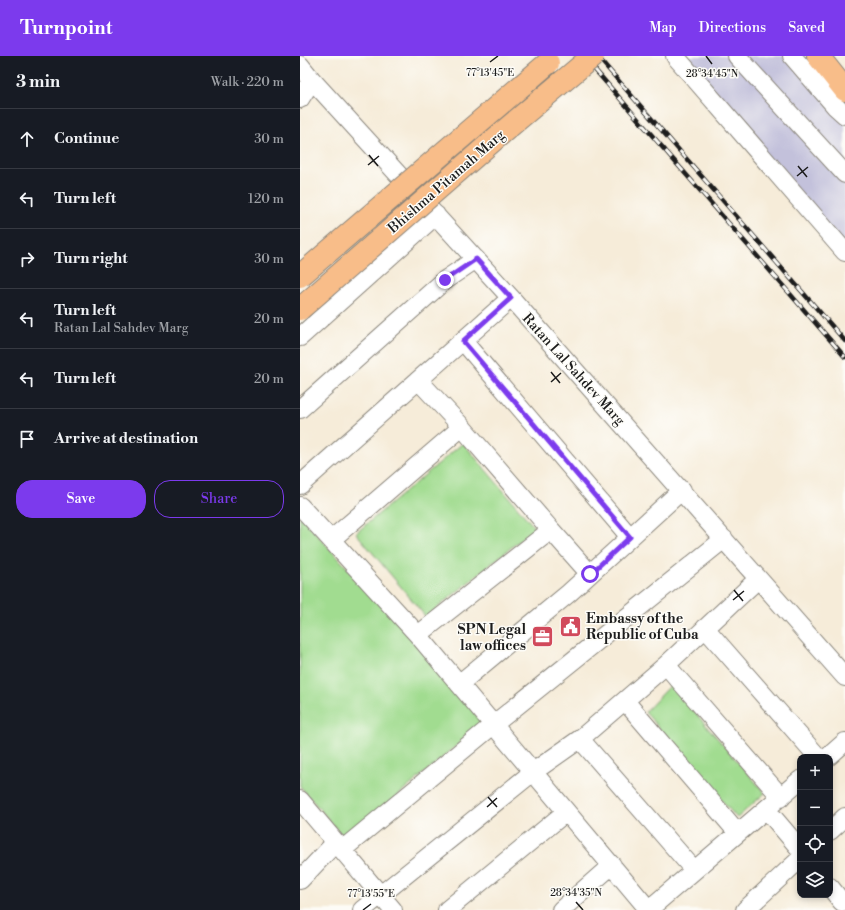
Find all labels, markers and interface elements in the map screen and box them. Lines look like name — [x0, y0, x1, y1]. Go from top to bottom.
text: Turnpoint — [20, 16, 113, 40]
text: Map — [649, 19, 677, 37]
text: Directions — [699, 19, 766, 37]
text: Saved — [788, 19, 825, 37]
text: 77°13'45"E — [466, 67, 514, 79]
text: 28°34'45"N — [686, 68, 739, 80]
text: 3 min — [16, 71, 60, 93]
text: Walk · 220 m — [211, 74, 284, 90]
street label: Bhishma Pitamah Marg — [384, 126, 509, 238]
icon: ahead — [16, 128, 38, 150]
text: Continue — [54, 129, 119, 148]
text: 30 m — [254, 131, 284, 147]
icon: left — [16, 188, 38, 210]
text: Turn left — [54, 189, 116, 208]
text: 120 m — [248, 191, 284, 207]
icon: right — [16, 248, 38, 270]
text: Turn right — [54, 249, 128, 268]
text: 30 m — [254, 251, 284, 267]
route end — [436, 271, 454, 289]
text: Turn left — [54, 301, 116, 320]
icon: left — [16, 308, 38, 330]
street label: Ratan Lal Sahdev Marg — [518, 310, 629, 430]
text: 20 m — [254, 311, 284, 327]
text: Ratan Lal Sahdev Marg — [54, 320, 189, 336]
icon: left — [16, 368, 38, 390]
text: Turn left — [54, 369, 116, 388]
text: 20 m — [254, 371, 284, 387]
icon: arrive — [16, 428, 38, 450]
text: Arrive at destination — [54, 429, 198, 448]
button: Save — [16, 480, 146, 518]
button: Share — [154, 480, 284, 518]
route start — [581, 565, 599, 583]
place label: Embassy of the Republic of Cuba — [586, 610, 699, 644]
public building icon: Embassy of the Republic of Cuba — [558, 613, 584, 639]
place label: SPN Legal law offices — [458, 621, 526, 655]
office icon: SPN Legal law offices — [529, 624, 555, 650]
map controls — [797, 754, 833, 898]
button: + — [797, 754, 833, 790]
button: − — [797, 790, 833, 826]
button: locate — [797, 826, 833, 862]
button: layers — [797, 862, 833, 898]
text: 28°34'35"N — [550, 887, 602, 899]
text: 77°13'55"E — [347, 888, 395, 900]

